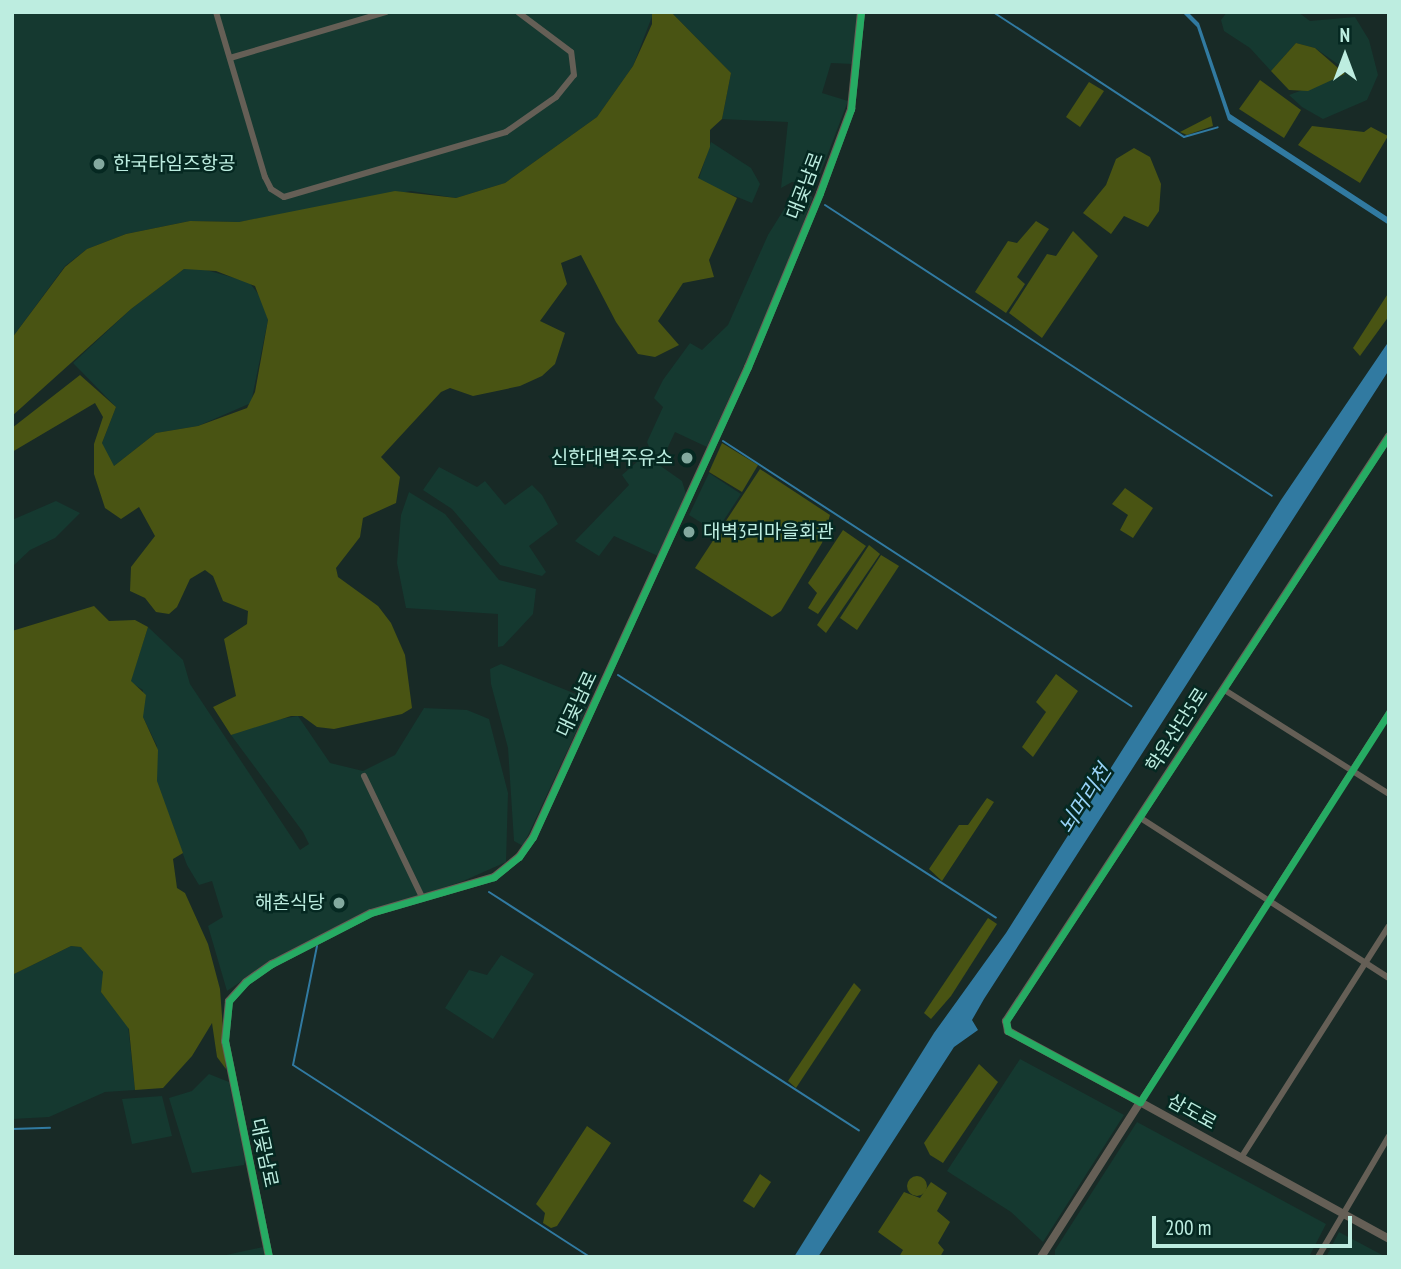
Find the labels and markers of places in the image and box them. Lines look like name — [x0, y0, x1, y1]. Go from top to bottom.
place label: 한국타임즈항공 — [113, 153, 235, 175]
marker: 한국타임즈항공 — [91, 156, 107, 172]
place label: 신한대벽주유소 — [551, 447, 673, 469]
marker: 신한대벽주유소 — [679, 450, 695, 466]
place label: 대벽3리마을회관 — [703, 521, 834, 543]
marker: 대벽3리마을회관 — [681, 524, 697, 540]
place label: 해촌식당 — [255, 892, 325, 914]
marker: 해촌식당 — [331, 895, 347, 911]

